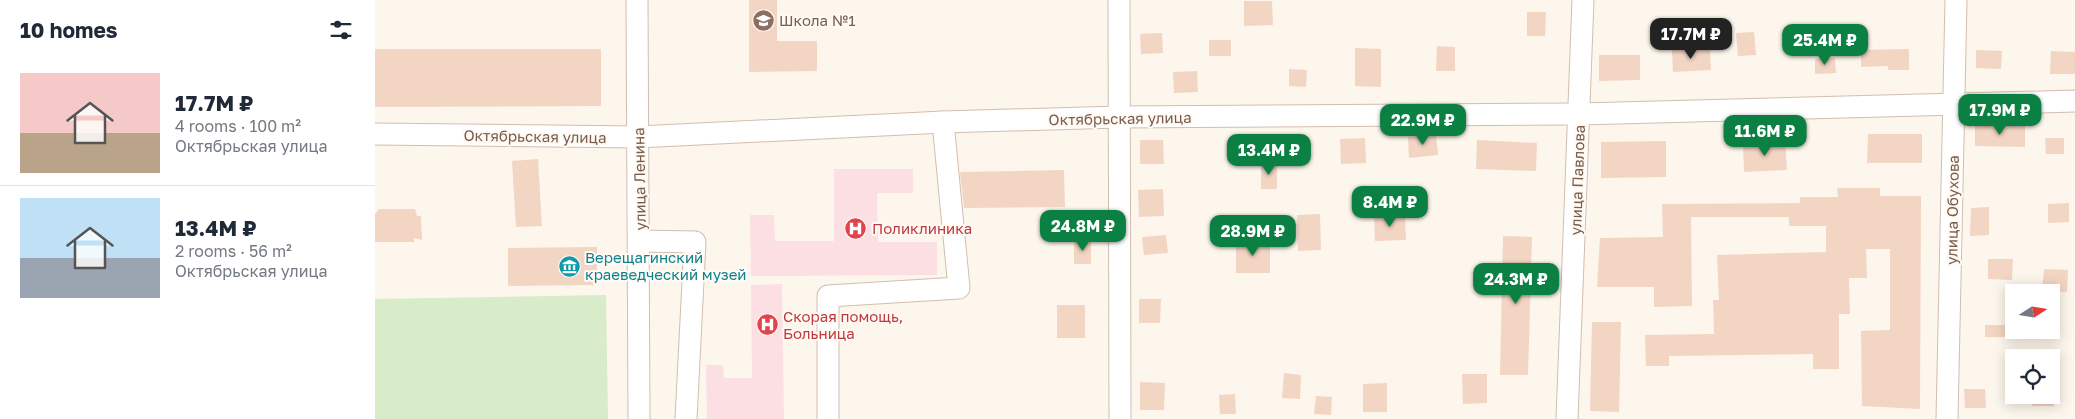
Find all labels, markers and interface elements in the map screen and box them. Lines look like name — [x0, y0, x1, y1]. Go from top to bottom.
school or university icon: Школа №1 — [751, 8, 775, 32]
place label: Школа №1 — [779, 11, 855, 29]
icon: filters — [327, 16, 355, 44]
text: 10 homes — [20, 17, 118, 43]
pin: 17.7M ₽ — [1645, 18, 1737, 60]
pin: 25.4M ₽ — [1779, 23, 1871, 66]
text: 17.7M ₽ — [1661, 24, 1721, 44]
text: 25.4M ₽ — [1793, 30, 1857, 50]
text: 17.7M ₽ — [175, 90, 254, 116]
icon: home — [60, 93, 120, 153]
pin: 17.9M ₽ — [1954, 94, 2046, 136]
text: 17.9M ₽ — [1969, 100, 2031, 120]
pin: 22.9M ₽ — [1377, 104, 1469, 146]
street label: Октябрьская улица — [1048, 108, 1192, 128]
text: 22.9M ₽ — [1391, 110, 1455, 130]
pin: 11.6M ₽ — [1719, 114, 1811, 157]
text: 4 rooms · 100 m² — [175, 116, 301, 136]
text: 11.6M ₽ — [1735, 121, 1795, 141]
street label: улица Павлова — [1566, 124, 1588, 236]
street label: Октябрьская улица — [463, 126, 607, 146]
street label: улица Ленина — [629, 127, 649, 231]
pin: 13.4M ₽ — [1223, 134, 1315, 176]
text: Октябрьская улица — [175, 136, 328, 156]
text: 13.4M ₽ — [1238, 140, 1300, 160]
street label: улица Обухова — [1942, 155, 1962, 265]
pin: 8.4M ₽ — [1349, 186, 1431, 228]
text: 8.4M ₽ — [1363, 192, 1417, 212]
pin: 24.8M ₽ — [1037, 210, 1129, 252]
pin: 28.9M ₽ — [1207, 214, 1299, 257]
text: 13.4M ₽ — [175, 215, 257, 241]
hospital icon: Поликлиника — [844, 216, 868, 240]
text: 24.8M ₽ — [1051, 216, 1115, 236]
icon: home — [60, 218, 120, 278]
place label: Поликлиника — [872, 219, 972, 237]
text: 28.9M ₽ — [1221, 221, 1285, 241]
text: 2 rooms · 56 m² — [175, 241, 292, 261]
place label: Верещагинский краеведческий музей — [585, 248, 746, 283]
museum icon: Верещагинский краеведческий музей — [557, 254, 581, 278]
text: Октябрьская улица — [175, 261, 328, 281]
pin: 24.3M ₽ — [1470, 262, 1562, 305]
text: 24.3M ₽ — [1484, 269, 1548, 289]
north arrow — [2005, 284, 2060, 339]
map controls — [2005, 284, 2060, 404]
place label: Скорая помощь, Больница — [783, 307, 903, 342]
hospital icon: Скорая помощь, Больница — [755, 313, 779, 337]
button: locate — [2005, 349, 2060, 404]

